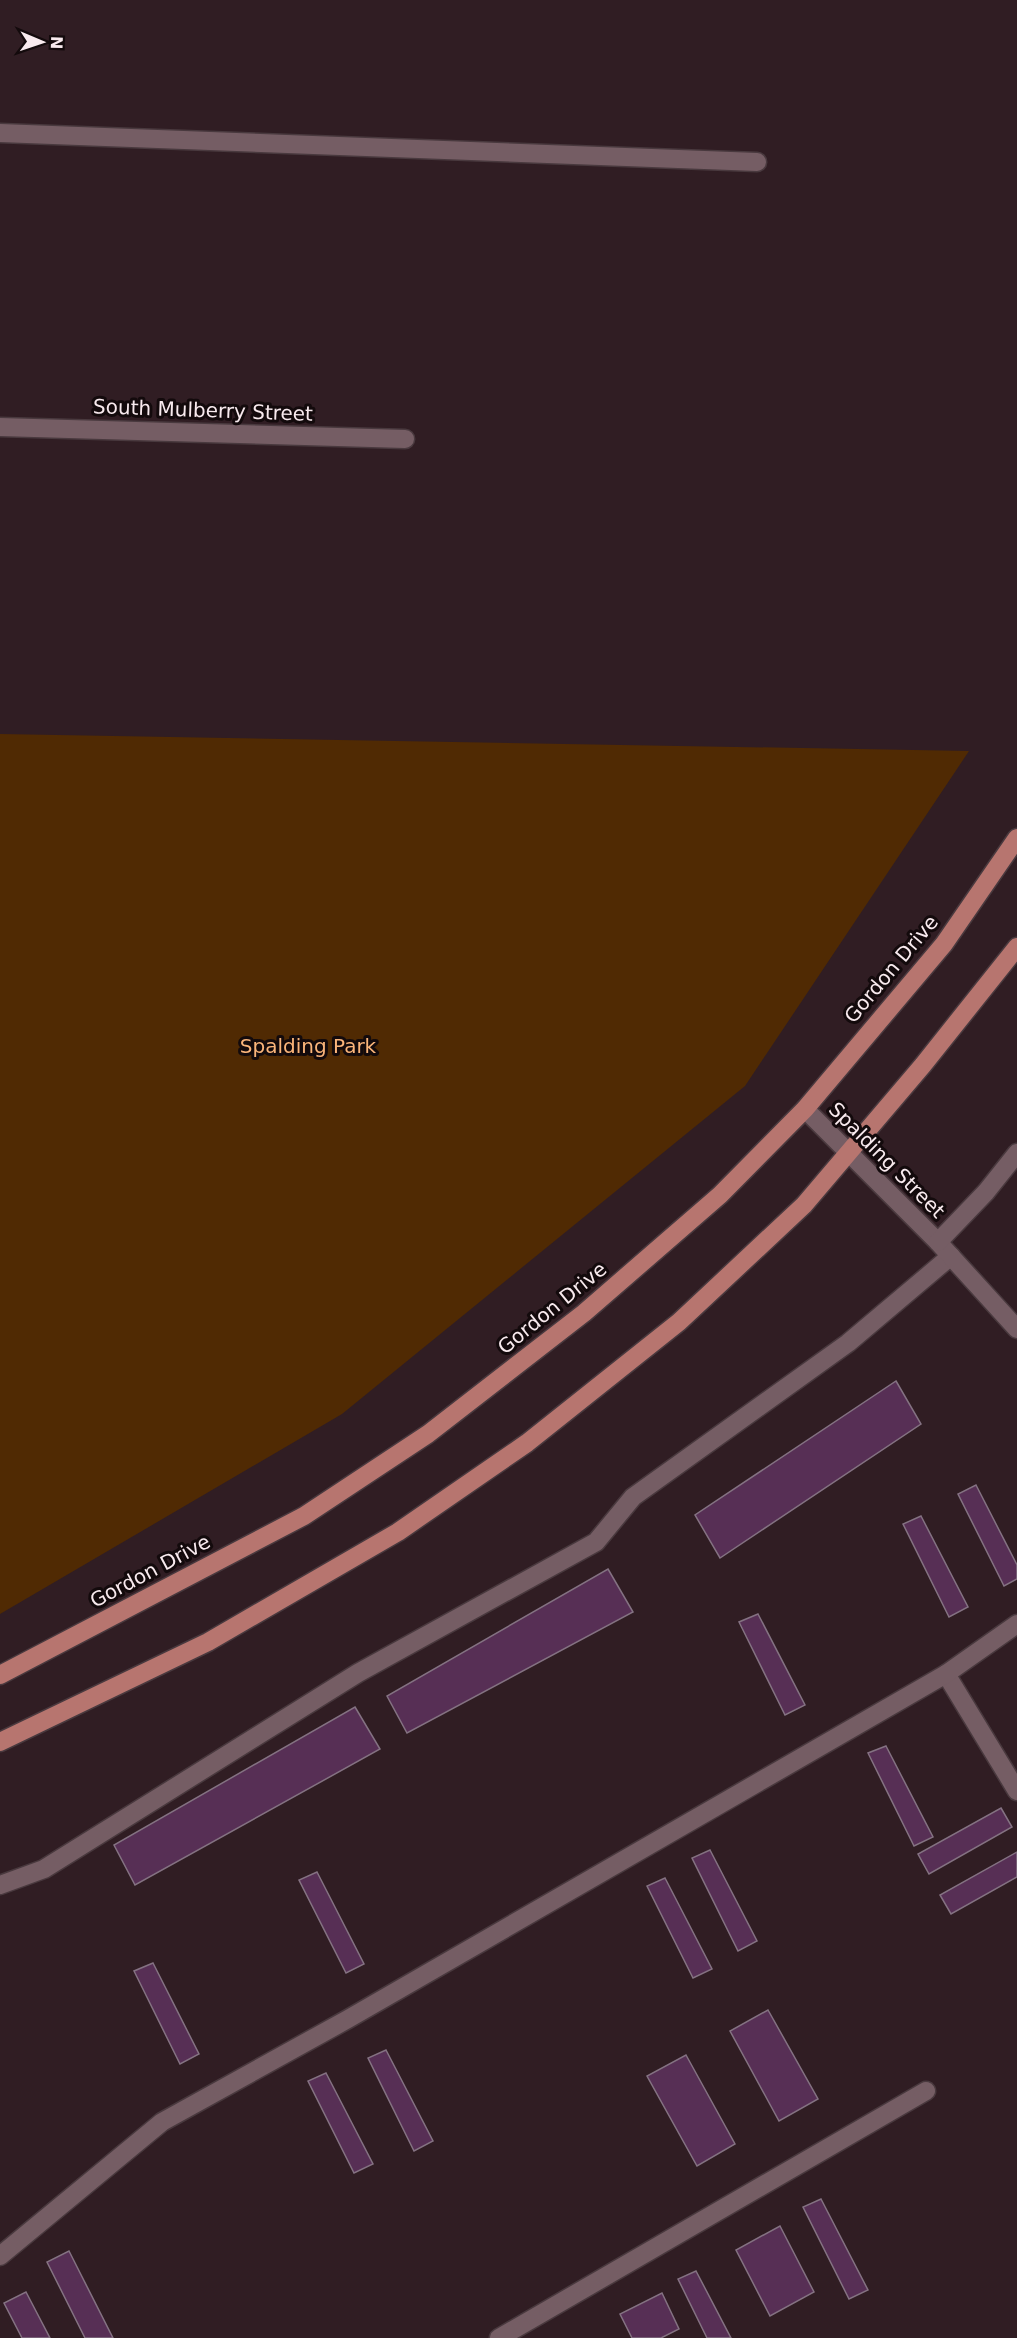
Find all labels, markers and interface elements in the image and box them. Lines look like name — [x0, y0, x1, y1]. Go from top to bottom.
north arrow — [12, 12, 72, 72]
text: N — [47, 35, 66, 50]
street label: South Mulberry Street — [93, 394, 314, 426]
street label: Gordon Drive — [839, 910, 943, 1028]
park label: Spalding Park — [240, 1034, 377, 1058]
street label: Spalding Street — [824, 1097, 950, 1223]
street label: Gordon Drive — [493, 1257, 611, 1359]
street label: Gordon Drive — [86, 1529, 214, 1613]

